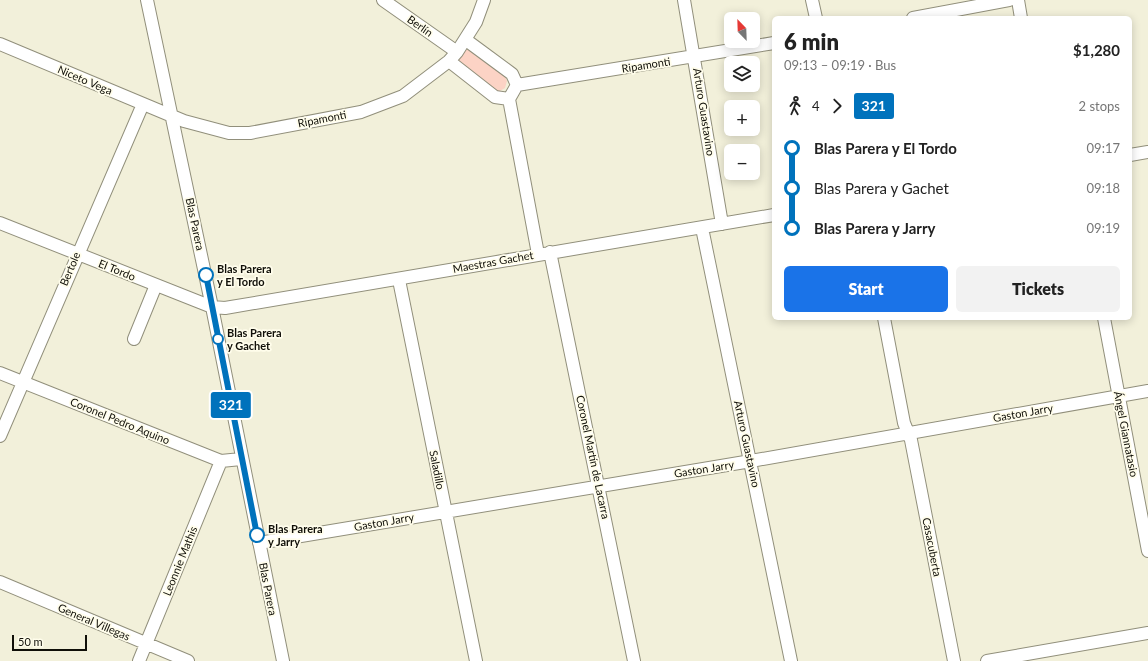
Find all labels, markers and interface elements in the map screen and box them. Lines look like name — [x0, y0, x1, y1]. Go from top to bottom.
street label: Berlín — [405, 12, 436, 39]
north arrow — [724, 12, 760, 48]
map controls — [724, 12, 760, 180]
text: 6 min — [784, 28, 839, 55]
text: $1,280 — [1073, 41, 1120, 59]
street label: Ripamonti — [621, 54, 671, 75]
button: layers — [724, 56, 760, 92]
text: 09:13 – 09:19 · Bus — [784, 57, 896, 73]
street label: Niceto Vega — [56, 62, 114, 97]
street label: Arturo Guastavino — [691, 67, 718, 157]
icon: walk — [784, 95, 806, 117]
icon: forward — [826, 95, 848, 117]
text: 321 — [862, 97, 886, 114]
text: 4 — [812, 98, 820, 114]
text: 2 stops — [1079, 98, 1120, 114]
button: + — [724, 100, 760, 136]
street label: Ripamonti — [297, 107, 348, 130]
text: Blas Parera y El Tordo — [814, 139, 957, 157]
text: 09:17 — [1087, 140, 1120, 156]
button: − — [724, 144, 760, 180]
text: Blas Parera y Gachet — [814, 179, 949, 197]
text: 09:18 — [1087, 180, 1120, 196]
street label: Blas Parera — [184, 196, 207, 251]
text: Blas Parera y Jarry — [814, 219, 935, 237]
text: 09:19 — [1087, 220, 1120, 236]
street label: Maestras Gachet — [452, 248, 534, 275]
street label: Bertole — [57, 250, 83, 288]
street label: El Tordo — [97, 256, 138, 283]
place label: Blas Parera y El Tordo — [217, 262, 272, 288]
button: Start — [784, 266, 948, 312]
button: Tickets — [956, 266, 1120, 312]
marker: Blas Parera y El Tordo — [198, 267, 214, 283]
place label: Blas Parera y Gachet — [227, 326, 282, 352]
marker: Blas Parera y Gachet — [212, 333, 224, 345]
street label: Ángel Giannatasio — [1112, 390, 1141, 478]
line badge: 321 — [208, 392, 254, 418]
street label: Coronel Martín de Lacarra — [574, 394, 613, 520]
street label: Coronel Pedro Aquino — [69, 395, 172, 446]
text: 321 — [219, 396, 243, 413]
street label: Arturo Guastavino — [732, 399, 763, 489]
street label: Gaston Jarry — [992, 401, 1054, 424]
street label: Saladillo — [427, 449, 448, 491]
street label: Gaston Jarry — [673, 457, 735, 480]
street label: Gaston Jarry — [353, 510, 415, 533]
street label: Casacuberta — [920, 516, 945, 578]
place label: Blas Parera y Jarry — [268, 522, 323, 548]
street label: Leonnie Mathis — [160, 524, 199, 597]
marker: Blas Parera y Jarry — [249, 527, 265, 543]
street label: Blas Parera — [257, 561, 280, 616]
street label: General Villegas — [56, 600, 132, 643]
scale bar — [12, 633, 87, 652]
text: 50 m — [18, 635, 43, 648]

